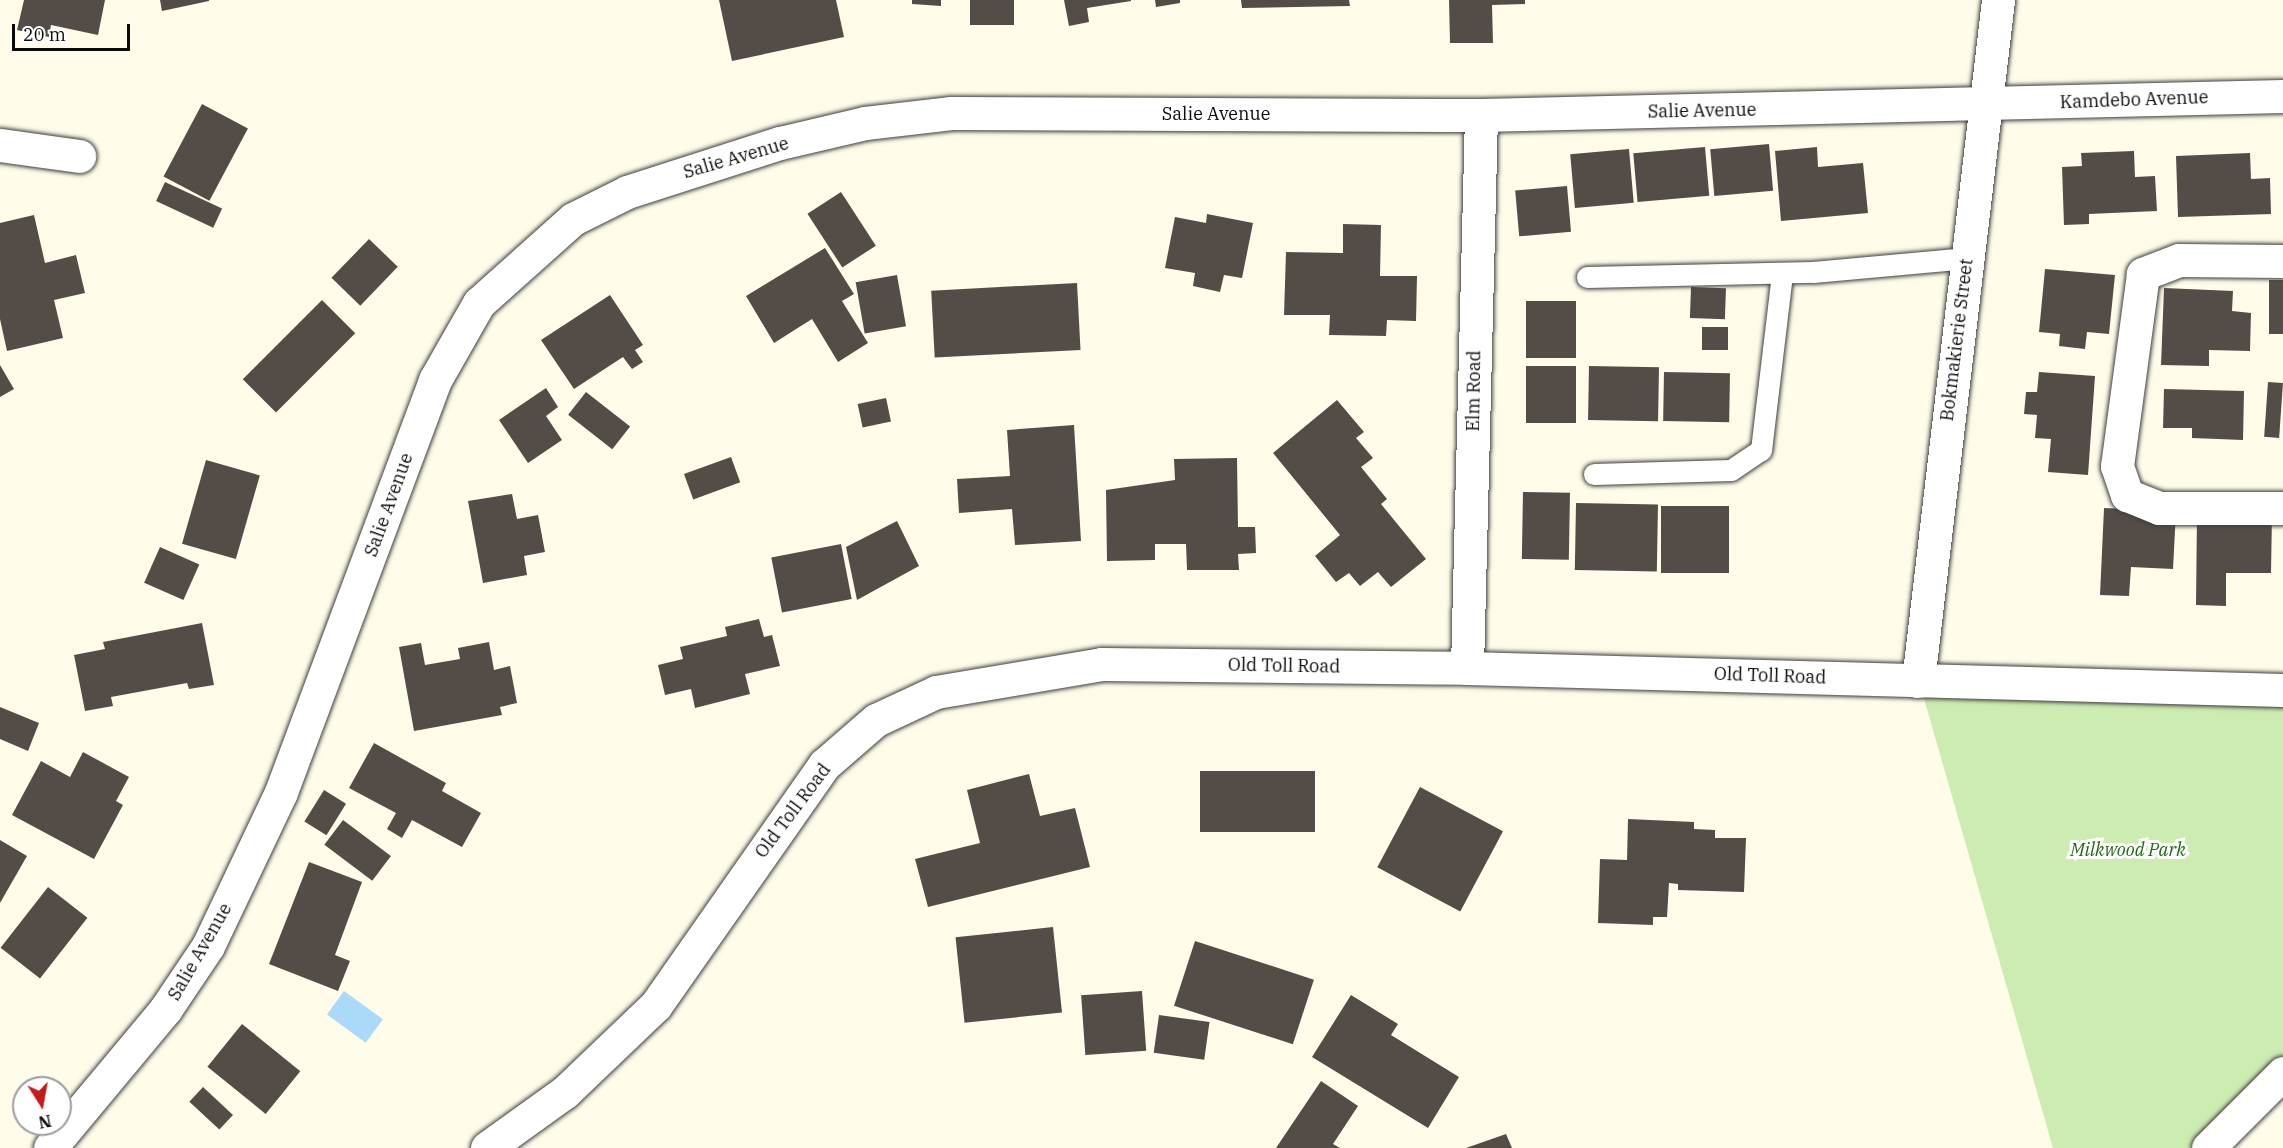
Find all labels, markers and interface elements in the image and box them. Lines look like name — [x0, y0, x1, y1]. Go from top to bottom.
scale bar — [15, 12, 134, 50]
text: 20 m — [23, 23, 66, 46]
street label: Kamdebo Avenue — [2059, 87, 2209, 113]
street label: Salie Avenue — [1648, 99, 1756, 123]
street label: Salie Avenue — [1162, 103, 1270, 125]
street label: Salie Avenue — [681, 133, 791, 183]
street label: Bokmakierie Street — [1936, 258, 1978, 422]
street label: Elm Road — [1462, 350, 1486, 432]
street label: Salie Avenue — [360, 450, 418, 560]
street label: Old Toll Road — [1228, 654, 1340, 678]
street label: Old Toll Road — [1713, 663, 1827, 689]
street label: Old Toll Road — [751, 760, 835, 862]
park label: Milkwood Park — [2070, 839, 2186, 861]
street label: Salie Avenue — [164, 900, 236, 1004]
north arrow — [12, 1076, 72, 1136]
text: N — [37, 1111, 53, 1133]

